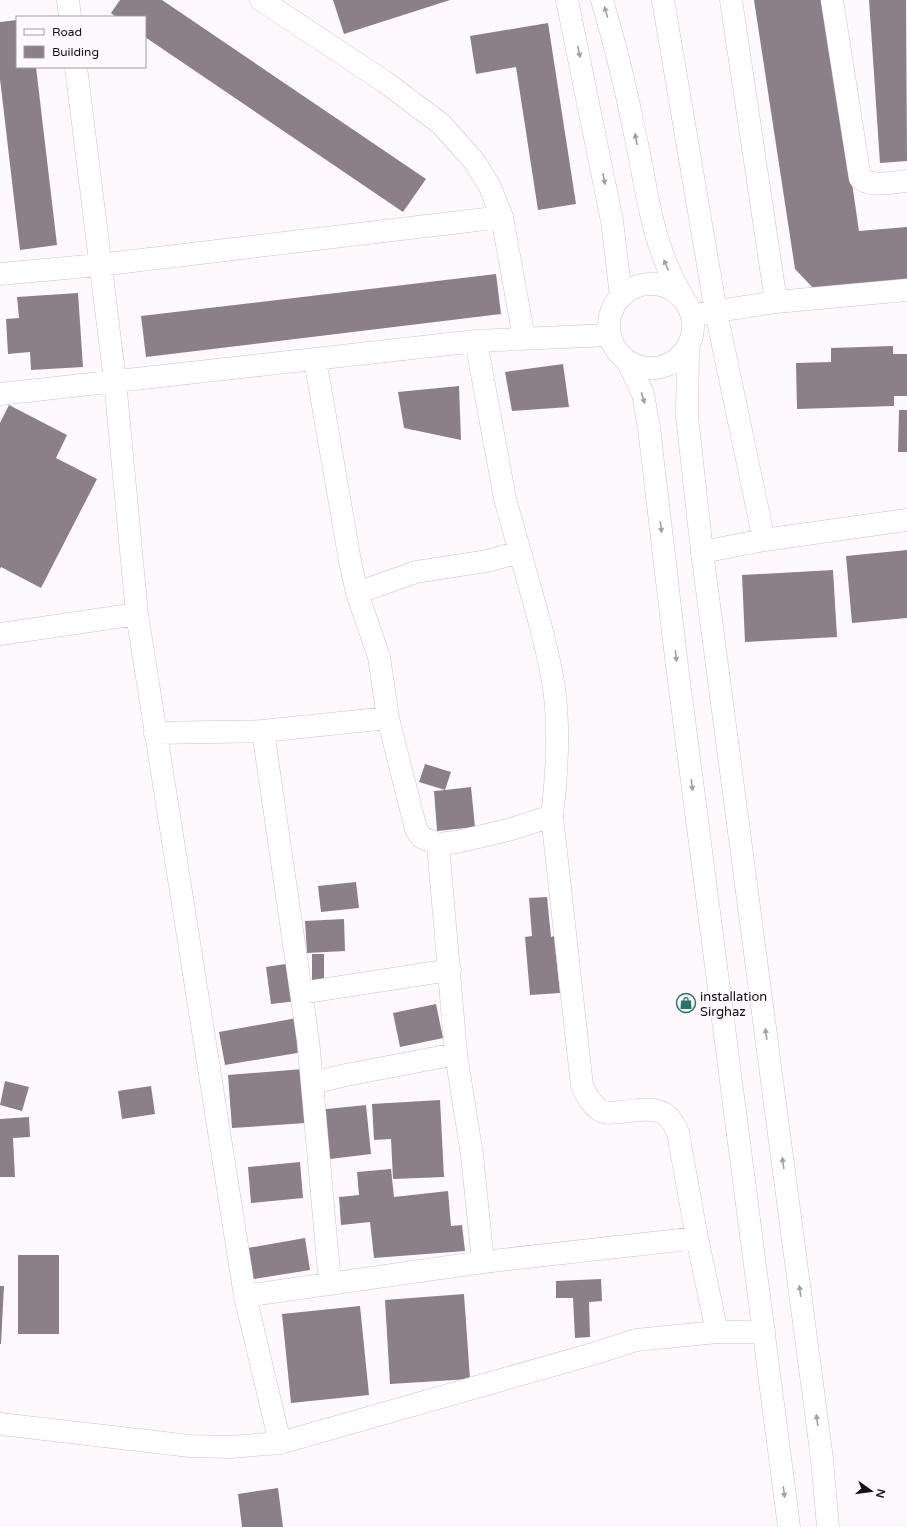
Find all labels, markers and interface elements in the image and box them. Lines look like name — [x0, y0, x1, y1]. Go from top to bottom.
one-way arrow — [603, 6, 609, 18]
legend — [16, 16, 146, 68]
text: Road — [52, 25, 82, 39]
text: Building — [52, 45, 99, 59]
one-way arrow — [576, 46, 582, 58]
one-way arrow — [633, 133, 639, 145]
one-way arrow — [601, 173, 607, 185]
one-way arrow — [663, 260, 669, 271]
one-way arrow — [640, 392, 646, 404]
one-way arrow — [657, 521, 664, 533]
one-way arrow — [672, 650, 679, 662]
one-way arrow — [689, 779, 695, 791]
place label: installation Sirghaz — [700, 989, 767, 1020]
shop icon: installation Sirghaz — [675, 992, 697, 1014]
one-way arrow — [762, 1028, 769, 1040]
one-way arrow — [780, 1156, 786, 1169]
one-way arrow — [797, 1285, 803, 1297]
one-way arrow — [814, 1414, 820, 1426]
north arrow — [851, 1471, 891, 1511]
one-way arrow — [781, 1486, 787, 1498]
text: N — [873, 1487, 888, 1499]

